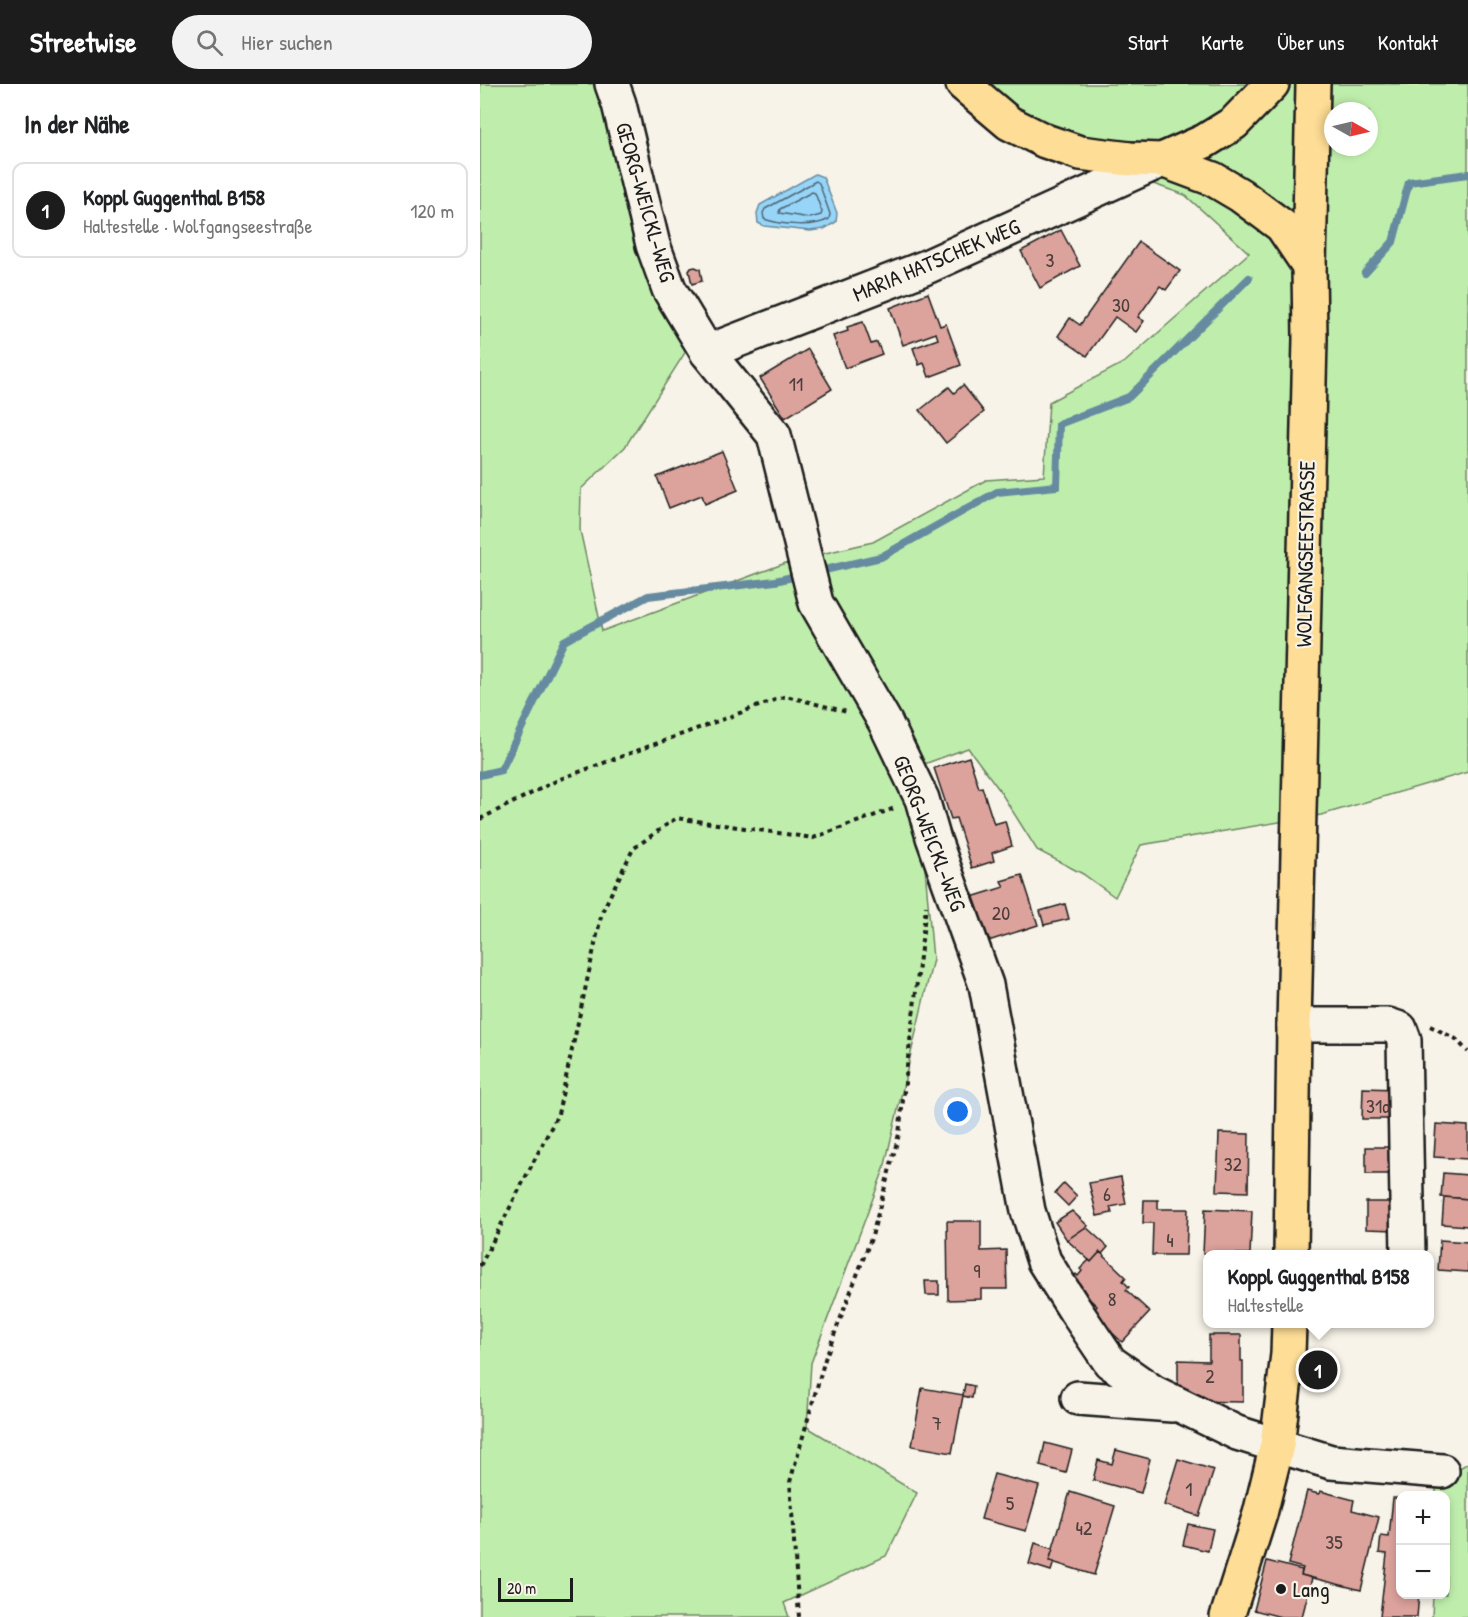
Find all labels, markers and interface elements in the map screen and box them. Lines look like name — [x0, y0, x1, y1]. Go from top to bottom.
search box — [172, 15, 592, 69]
text: Streetwise — [30, 23, 136, 61]
icon: search — [193, 26, 226, 59]
text: Hier suchen — [241, 27, 333, 57]
text: Start — [1128, 28, 1168, 57]
text: Karte — [1201, 28, 1244, 57]
text: Über uns — [1277, 28, 1345, 57]
text: Kontakt — [1378, 28, 1438, 57]
north arrow — [1324, 102, 1378, 156]
text: In der Nähe — [24, 106, 130, 141]
street label: GEORG-WEICKL-WEG — [609, 119, 683, 286]
text: Koppl Guggenthal B158 — [83, 182, 265, 212]
text: 1 — [42, 197, 49, 224]
text: 120 m — [410, 197, 454, 224]
street label: MARIA HATSCHEK WEG — [848, 211, 1025, 309]
text: Haltestelle · Wolfgangseestraße — [83, 212, 313, 239]
house number: 3 — [1046, 246, 1055, 273]
house number: 30 — [1112, 291, 1130, 318]
house number: 11 — [789, 370, 803, 397]
street label: WOLFGANGSEESTRASSE — [1288, 460, 1322, 647]
street label: GEORG-WEICKL-WEG — [886, 751, 974, 916]
house number: 20 — [992, 899, 1010, 926]
house number: 31a — [1366, 1092, 1390, 1119]
your location — [943, 1097, 972, 1126]
house number: 32 — [1224, 1150, 1243, 1177]
house number: 6 — [1103, 1180, 1111, 1207]
house number: 4 — [1166, 1226, 1174, 1253]
popup — [1203, 1250, 1434, 1328]
house number: 9 — [973, 1257, 981, 1284]
text: Koppl Guggenthal B158 — [1227, 1261, 1410, 1291]
house number: 8 — [1108, 1285, 1116, 1312]
text: Haltestelle — [1227, 1291, 1304, 1318]
pin: 1 — [1298, 1348, 1338, 1392]
house number: 2 — [1205, 1362, 1215, 1389]
house number: 7 — [932, 1409, 942, 1436]
house number: 1 — [1185, 1475, 1193, 1502]
house number: 5 — [1006, 1489, 1015, 1516]
map controls — [1396, 1491, 1450, 1599]
button: + — [1396, 1491, 1450, 1545]
house number: 42 — [1076, 1514, 1093, 1541]
house number: 35 — [1325, 1528, 1343, 1555]
button: − — [1396, 1545, 1450, 1599]
place label: Lang — [1293, 1574, 1330, 1604]
scale bar — [498, 1575, 573, 1602]
text: 20 m — [507, 1577, 536, 1599]
marker: Lang — [1274, 1582, 1288, 1596]

